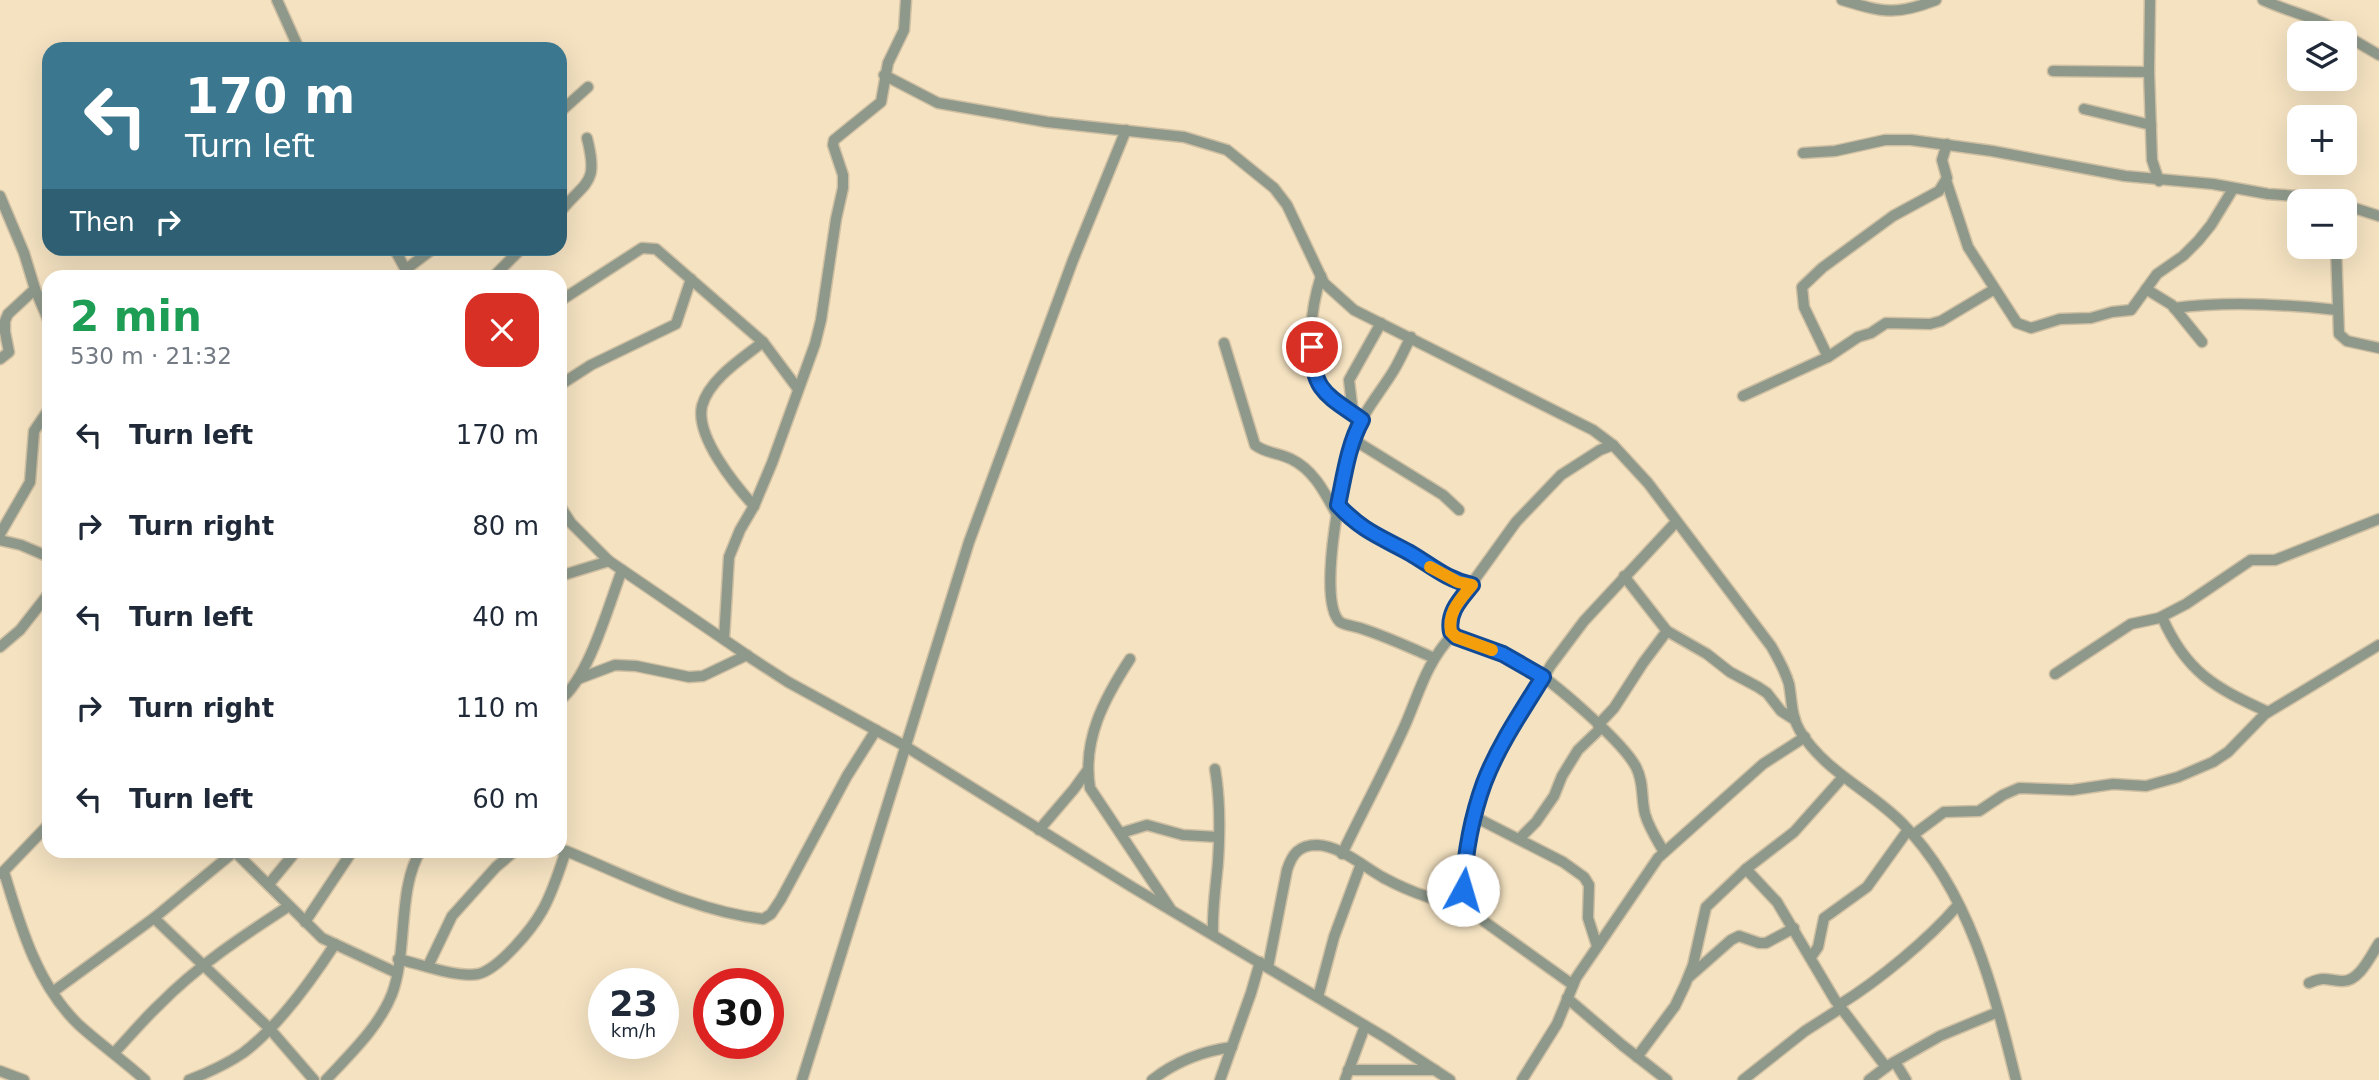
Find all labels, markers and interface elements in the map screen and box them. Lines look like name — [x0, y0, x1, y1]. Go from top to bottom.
map controls — [2287, 21, 2357, 259]
button: layers — [2287, 21, 2357, 91]
text: 170 m — [185, 68, 355, 125]
icon: left — [70, 70, 161, 161]
button: + — [2287, 105, 2357, 175]
text: Turn left — [185, 127, 315, 165]
button: − — [2287, 189, 2357, 259]
icon: right — [149, 203, 187, 241]
text: Then — [70, 207, 135, 237]
text: 2 min — [70, 292, 202, 341]
button: close — [465, 293, 539, 367]
pin — [1282, 317, 1342, 377]
icon: arrive — [1293, 328, 1331, 366]
text: 530 m · 21:32 — [70, 343, 232, 369]
icon: left — [70, 416, 108, 454]
text: Turn left — [129, 420, 253, 450]
text: 170 m — [456, 420, 539, 450]
icon: right — [70, 507, 108, 545]
text: Turn right — [129, 511, 274, 541]
text: 80 m — [472, 511, 539, 541]
icon: left — [70, 598, 108, 636]
text: Turn left — [129, 602, 253, 632]
text: 40 m — [472, 602, 539, 632]
icon: right — [70, 689, 108, 727]
text: Turn right — [129, 693, 274, 723]
text: 110 m — [456, 693, 539, 723]
icon: left — [70, 780, 108, 818]
text: Turn left — [129, 784, 253, 814]
text: 60 m — [472, 784, 539, 814]
position arrow — [1426, 853, 1500, 927]
speed limit sign: 30 — [693, 968, 784, 1059]
text: 23 — [609, 984, 658, 1024]
text: km/h — [611, 1020, 656, 1041]

